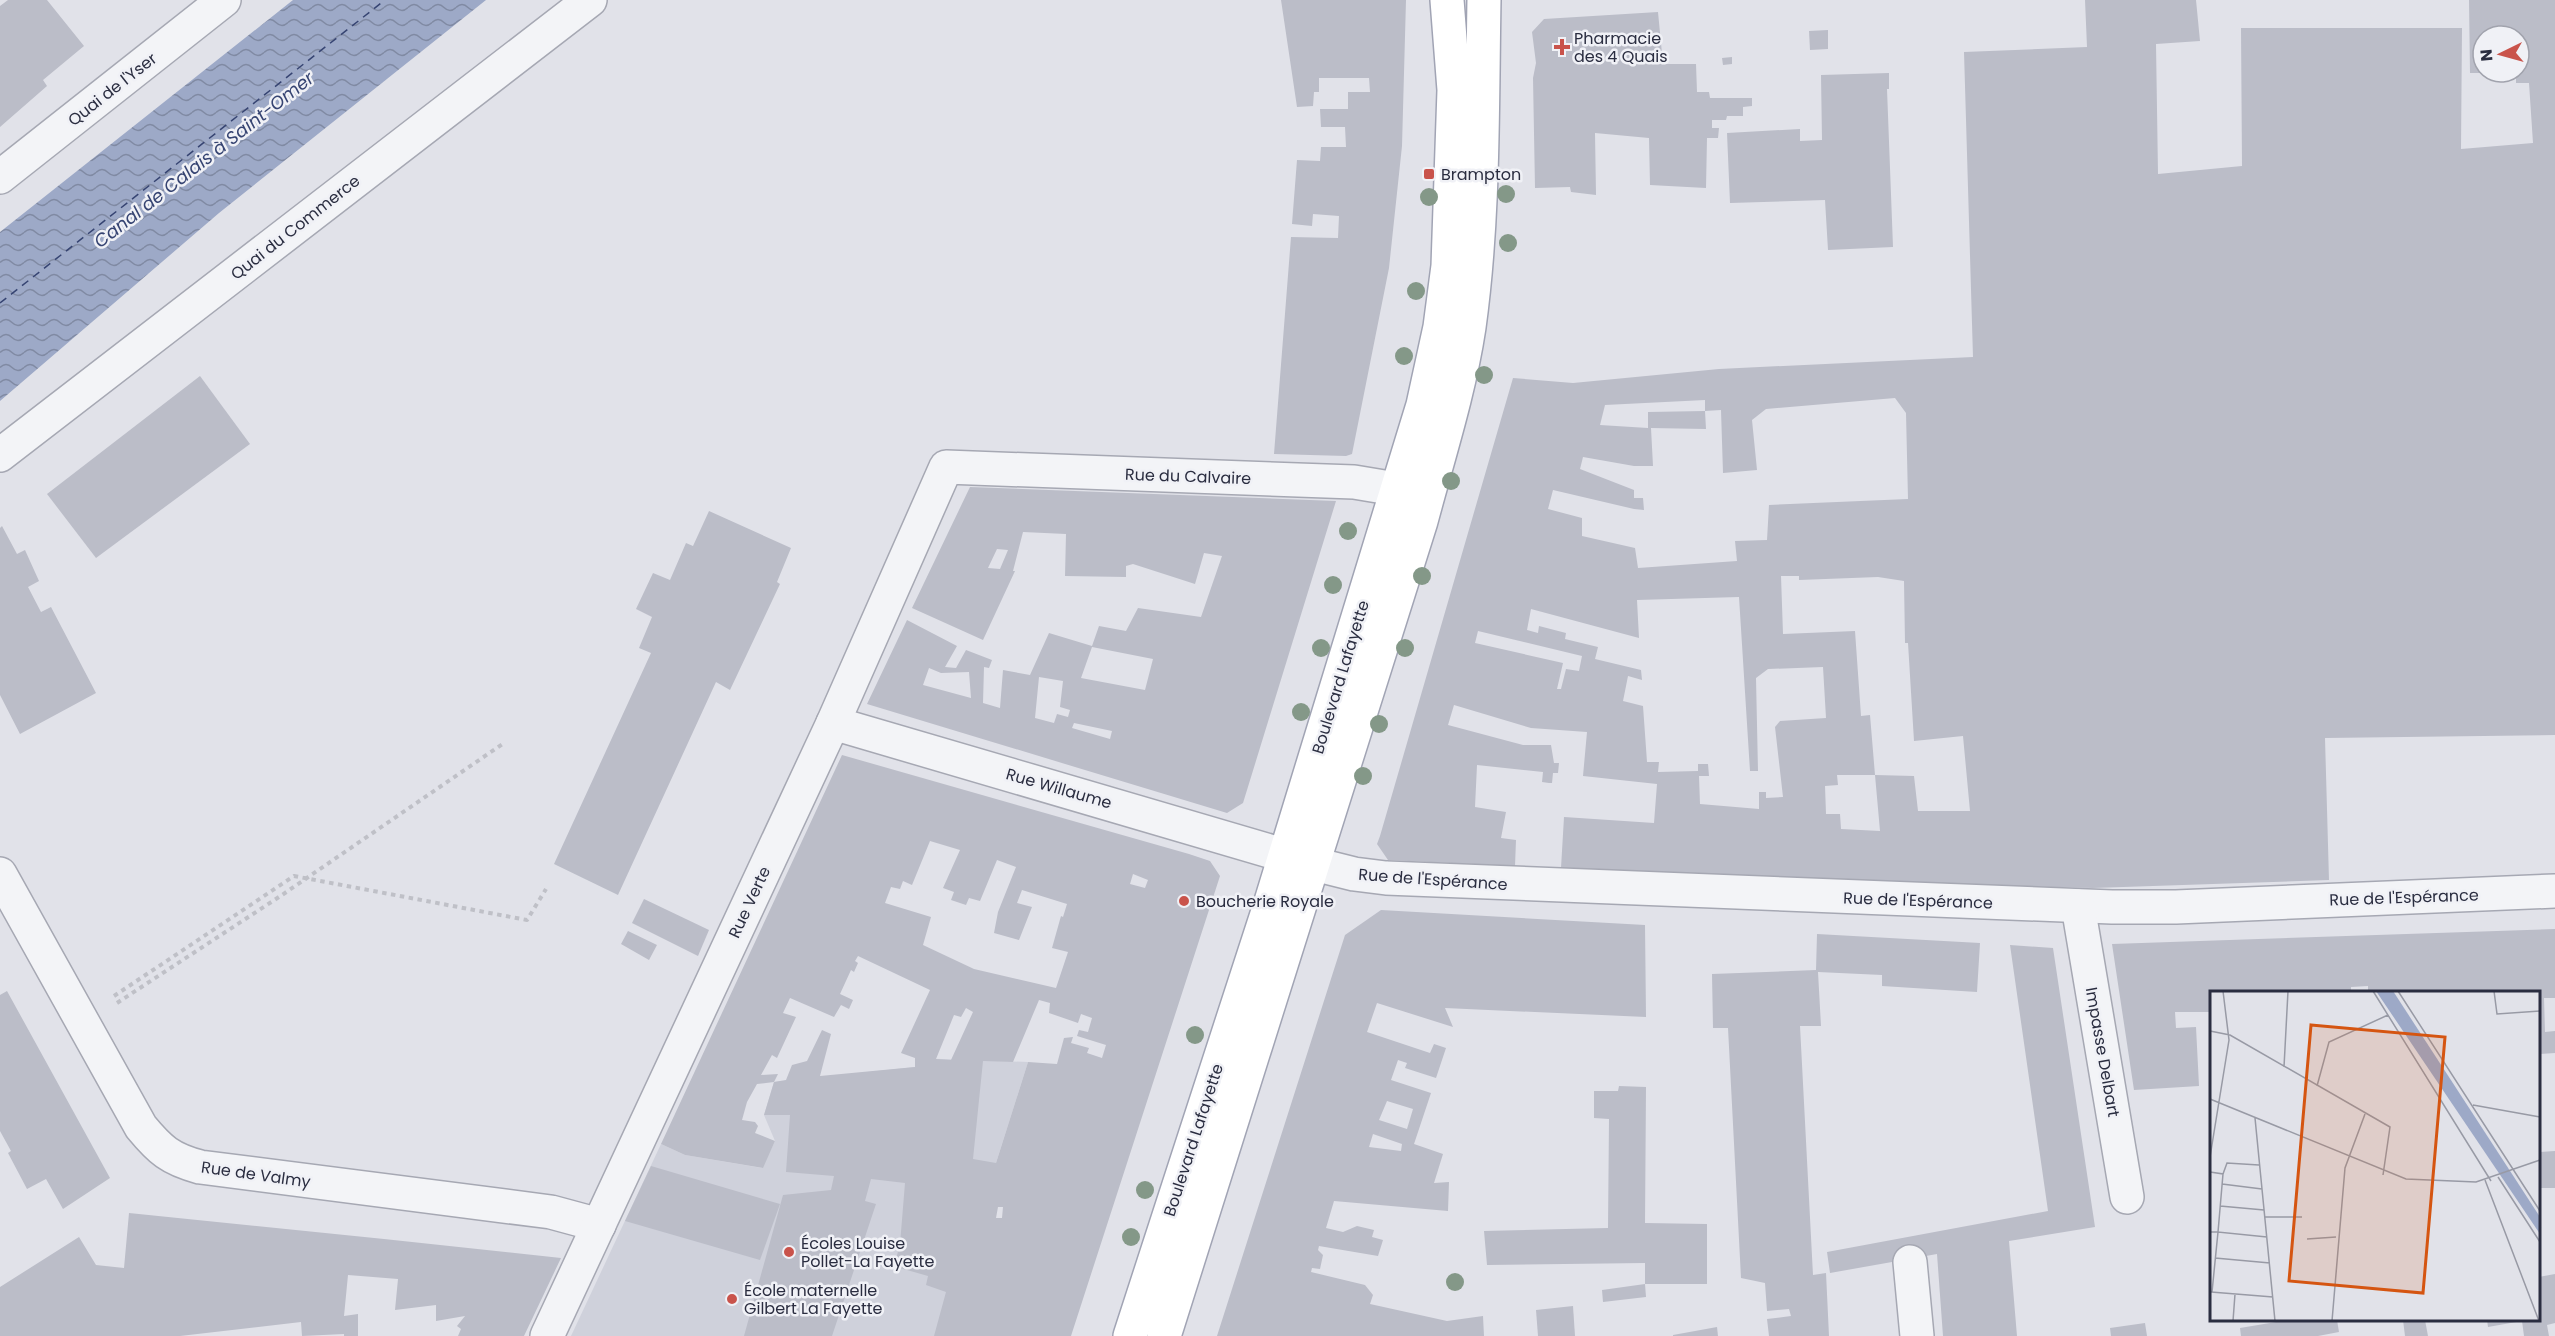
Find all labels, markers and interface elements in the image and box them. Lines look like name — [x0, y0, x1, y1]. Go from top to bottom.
north arrow — [2471, 24, 2531, 84]
place label: Pharmacie des 4 Quais — [1574, 27, 1668, 68]
marker: Pharmacie des 4 Quais — [1555, 40, 1569, 54]
street label: Quai de l'Yser — [63, 47, 162, 131]
text: N — [2475, 48, 2499, 62]
water label: Canal de Calais à Saint-Omer — [88, 65, 320, 254]
place label: Brampton — [1441, 163, 1521, 186]
marker: Brampton — [1422, 167, 1436, 181]
street label: Quai du Commerce — [226, 170, 365, 285]
street label: Rue du Calvaire — [1125, 463, 1252, 490]
street label: Boulevard Lafayette — [1306, 598, 1375, 757]
street label: Rue Willaume — [1003, 762, 1115, 815]
street label: Rue Verte — [723, 863, 776, 942]
street label: Rue de l'Espérance — [1358, 863, 1508, 896]
street label: Rue de l'Espérance — [2329, 883, 2479, 912]
street label: Rue de l'Espérance — [1843, 886, 1993, 915]
place label: Boucherie Royale — [1196, 890, 1334, 913]
marker: Boucherie Royale — [1177, 894, 1191, 908]
street label: Impasse Delbart — [2080, 985, 2125, 1119]
inset map — [2210, 991, 2540, 1321]
street label: Boulevard Lafayette — [1158, 1061, 1229, 1219]
street label: Rue de Valmy — [200, 1155, 312, 1194]
place label: Écoles Louise Pollet-La Fayette — [801, 1232, 934, 1273]
marker: Écoles Louise Pollet-La Fayette — [782, 1245, 796, 1259]
place label: École maternelle Gilbert La Fayette — [744, 1279, 883, 1320]
marker: École maternelle Gilbert La Fayette — [725, 1292, 739, 1306]

